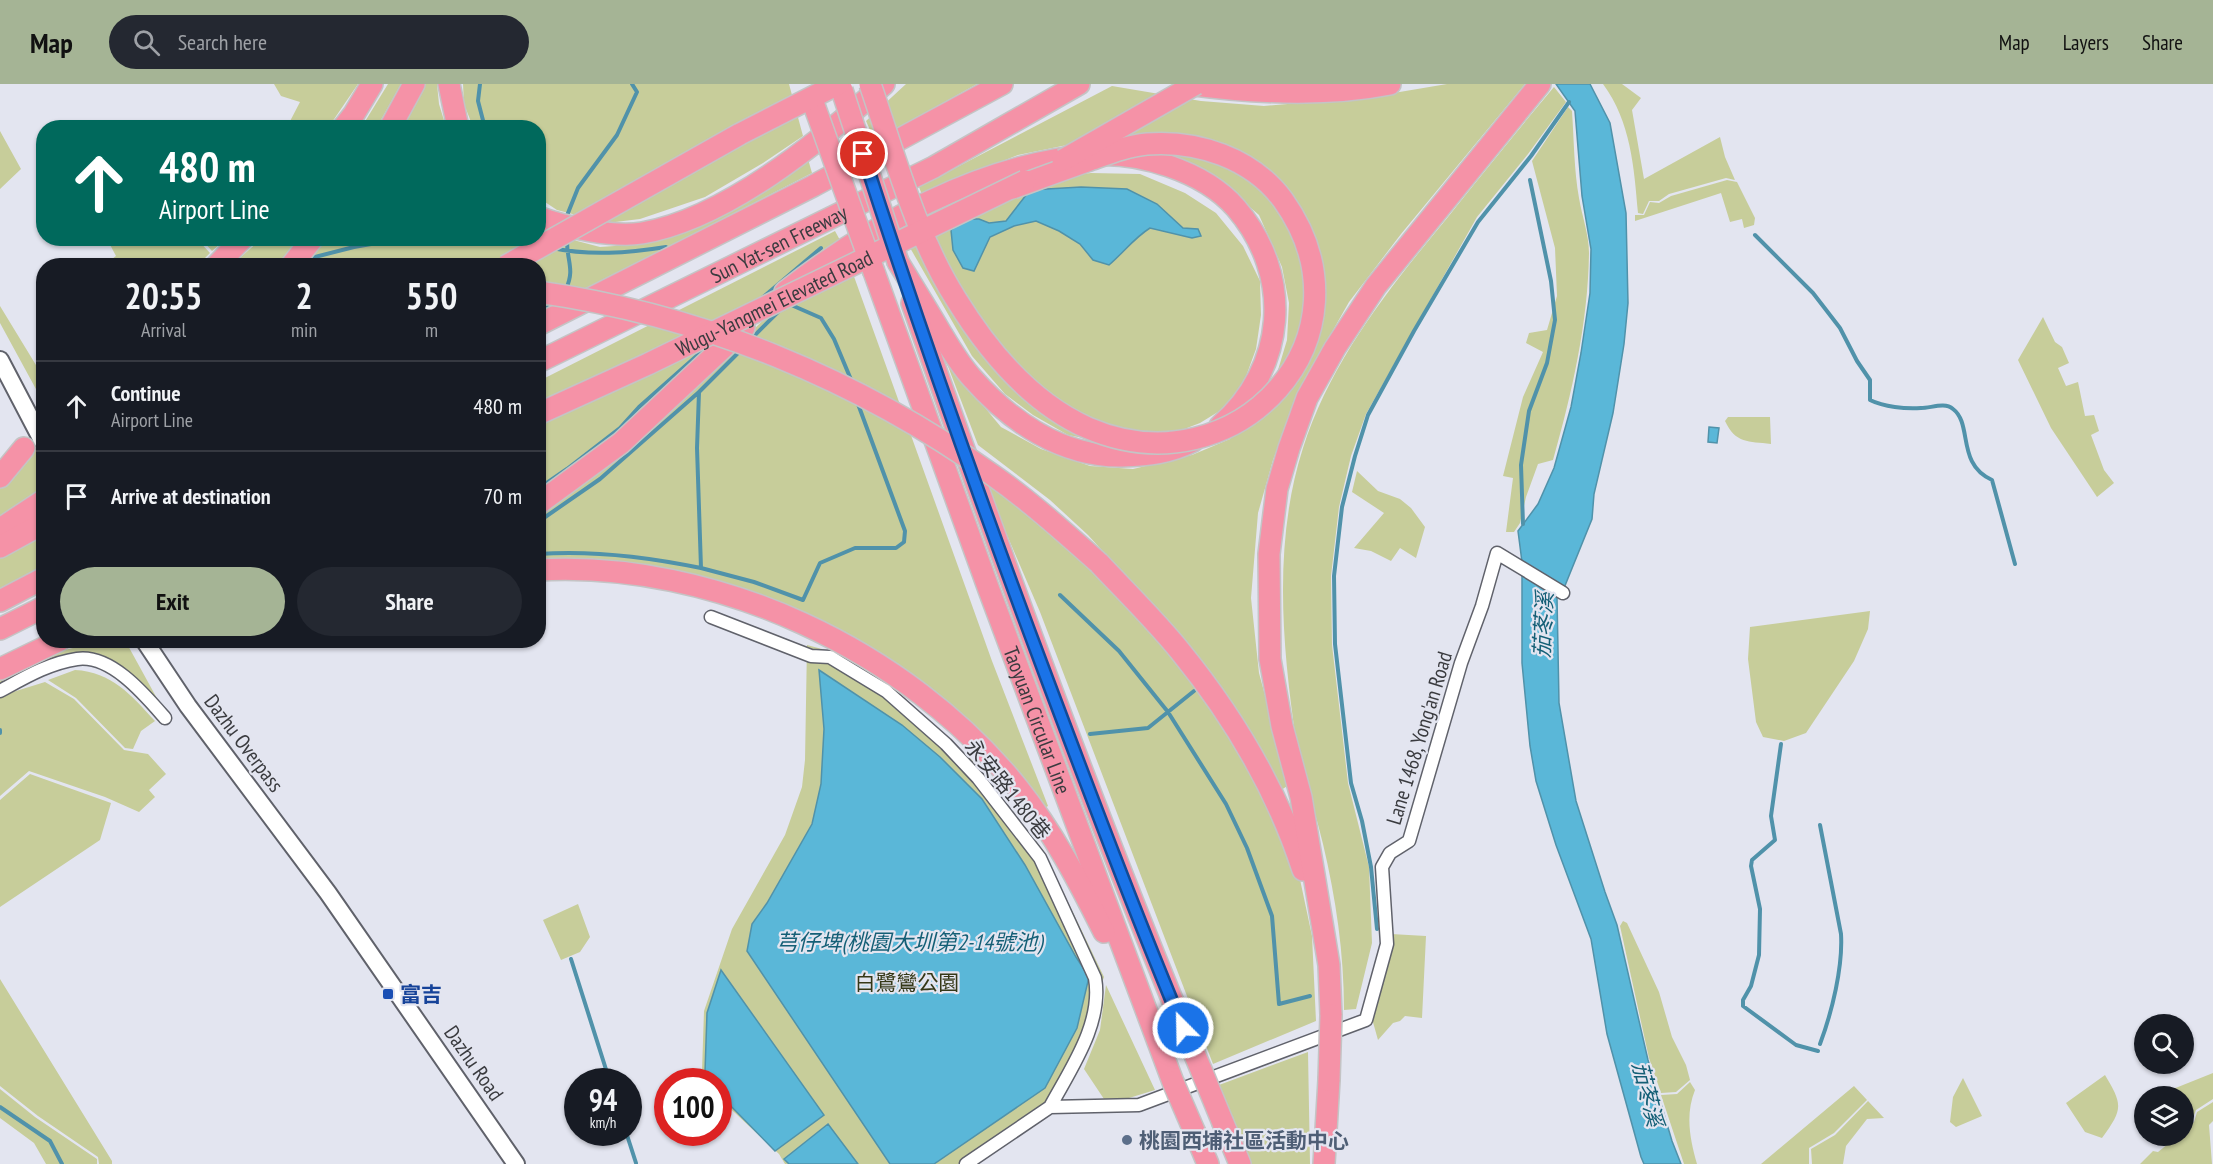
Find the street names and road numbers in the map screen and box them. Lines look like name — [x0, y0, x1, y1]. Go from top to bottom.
street label: Sun Yat-sen Freeway — [706, 199, 851, 289]
street label: Wugu-Yangmei Elevated Road — [671, 244, 877, 362]
street label: Taoyuan Circular Line — [998, 643, 1077, 798]
street label: Lane 1468, Yong'an Road — [1380, 648, 1458, 828]
street label: Dazhu Overpass — [199, 689, 289, 797]
street label: 永安路1480巷 — [959, 733, 1057, 845]
street label: Dazhu Road — [438, 1020, 510, 1106]

